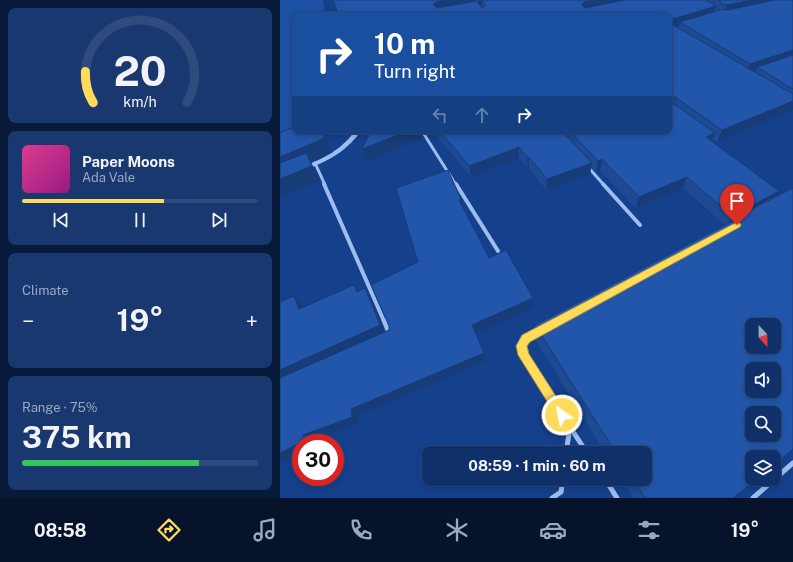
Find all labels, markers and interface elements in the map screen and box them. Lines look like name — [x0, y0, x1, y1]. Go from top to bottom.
text: 10 m — [374, 27, 435, 60]
icon: right — [308, 28, 360, 80]
text: 20 — [113, 46, 167, 95]
text: Turn right — [374, 61, 456, 82]
text: km/h — [123, 93, 157, 110]
icon: left — [429, 104, 451, 126]
icon: ahead — [471, 104, 493, 126]
icon: right — [513, 104, 535, 126]
text: Paper Moons — [82, 153, 175, 170]
text: Ada Vale — [82, 170, 135, 185]
pin — [720, 184, 754, 225]
icon: arrive — [726, 190, 748, 212]
icon: previous — [50, 209, 72, 231]
icon: pause — [129, 209, 151, 231]
icon: next — [208, 209, 230, 231]
text: Climate — [22, 283, 69, 298]
text: 19° — [117, 302, 163, 338]
text: − — [22, 308, 34, 334]
text: + — [246, 308, 258, 334]
north arrow — [745, 318, 781, 354]
map controls — [745, 318, 781, 486]
button: sound — [745, 362, 781, 398]
position arrow — [541, 394, 583, 436]
text: Range · 75% — [22, 400, 98, 415]
button: search — [745, 406, 781, 442]
text: 375 km — [22, 419, 132, 455]
speed limit sign: 30 — [292, 434, 344, 486]
button: layers — [745, 450, 781, 486]
text: 08:59 · 1 min · 60 m — [468, 457, 606, 474]
icon: directions — [155, 516, 183, 544]
icon: music — [251, 516, 279, 544]
icon: phone — [347, 516, 375, 544]
icon: climate — [443, 516, 471, 544]
icon: car — [539, 516, 567, 544]
icon: filters — [635, 516, 663, 544]
text: 08:58 — [34, 520, 87, 541]
text: 19° — [731, 520, 759, 541]

